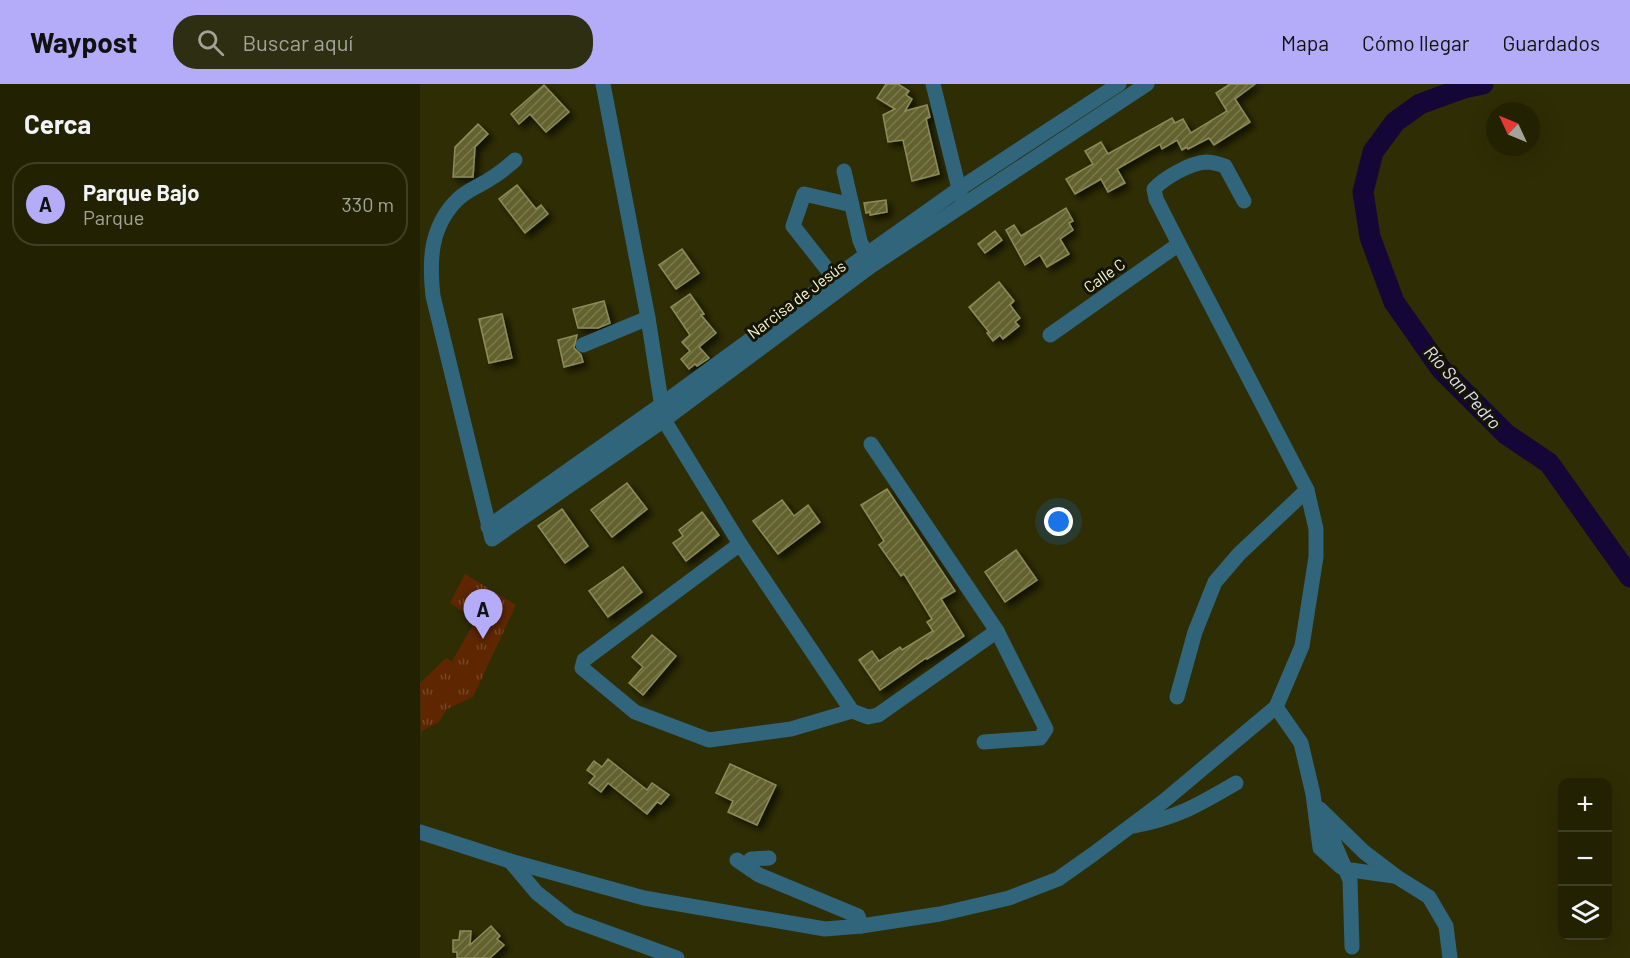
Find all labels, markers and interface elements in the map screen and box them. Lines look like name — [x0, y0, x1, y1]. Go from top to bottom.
search box — [173, 15, 593, 69]
text: Waypost — [30, 25, 137, 59]
icon: search — [194, 26, 227, 59]
text: Buscar aquí — [242, 29, 353, 55]
text: Mapa — [1281, 30, 1329, 55]
text: Cómo llegar — [1362, 30, 1469, 55]
text: Guardados — [1502, 30, 1600, 55]
north arrow — [1486, 102, 1540, 156]
text: Cerca — [24, 108, 91, 139]
text: Parque Bajo — [83, 179, 199, 205]
text: A — [39, 192, 52, 216]
text: 330 m — [342, 192, 394, 216]
text: Parque — [83, 205, 144, 229]
street label: Calle C — [1079, 254, 1129, 296]
street label: Narcisa de Jesús — [743, 256, 849, 342]
water label: Río San Pedro — [1420, 341, 1506, 433]
your location — [1044, 507, 1073, 536]
pin: A — [464, 590, 502, 639]
map controls — [1558, 778, 1612, 940]
button: + — [1558, 778, 1612, 832]
button: − — [1558, 832, 1612, 886]
button: layers — [1558, 886, 1612, 940]

